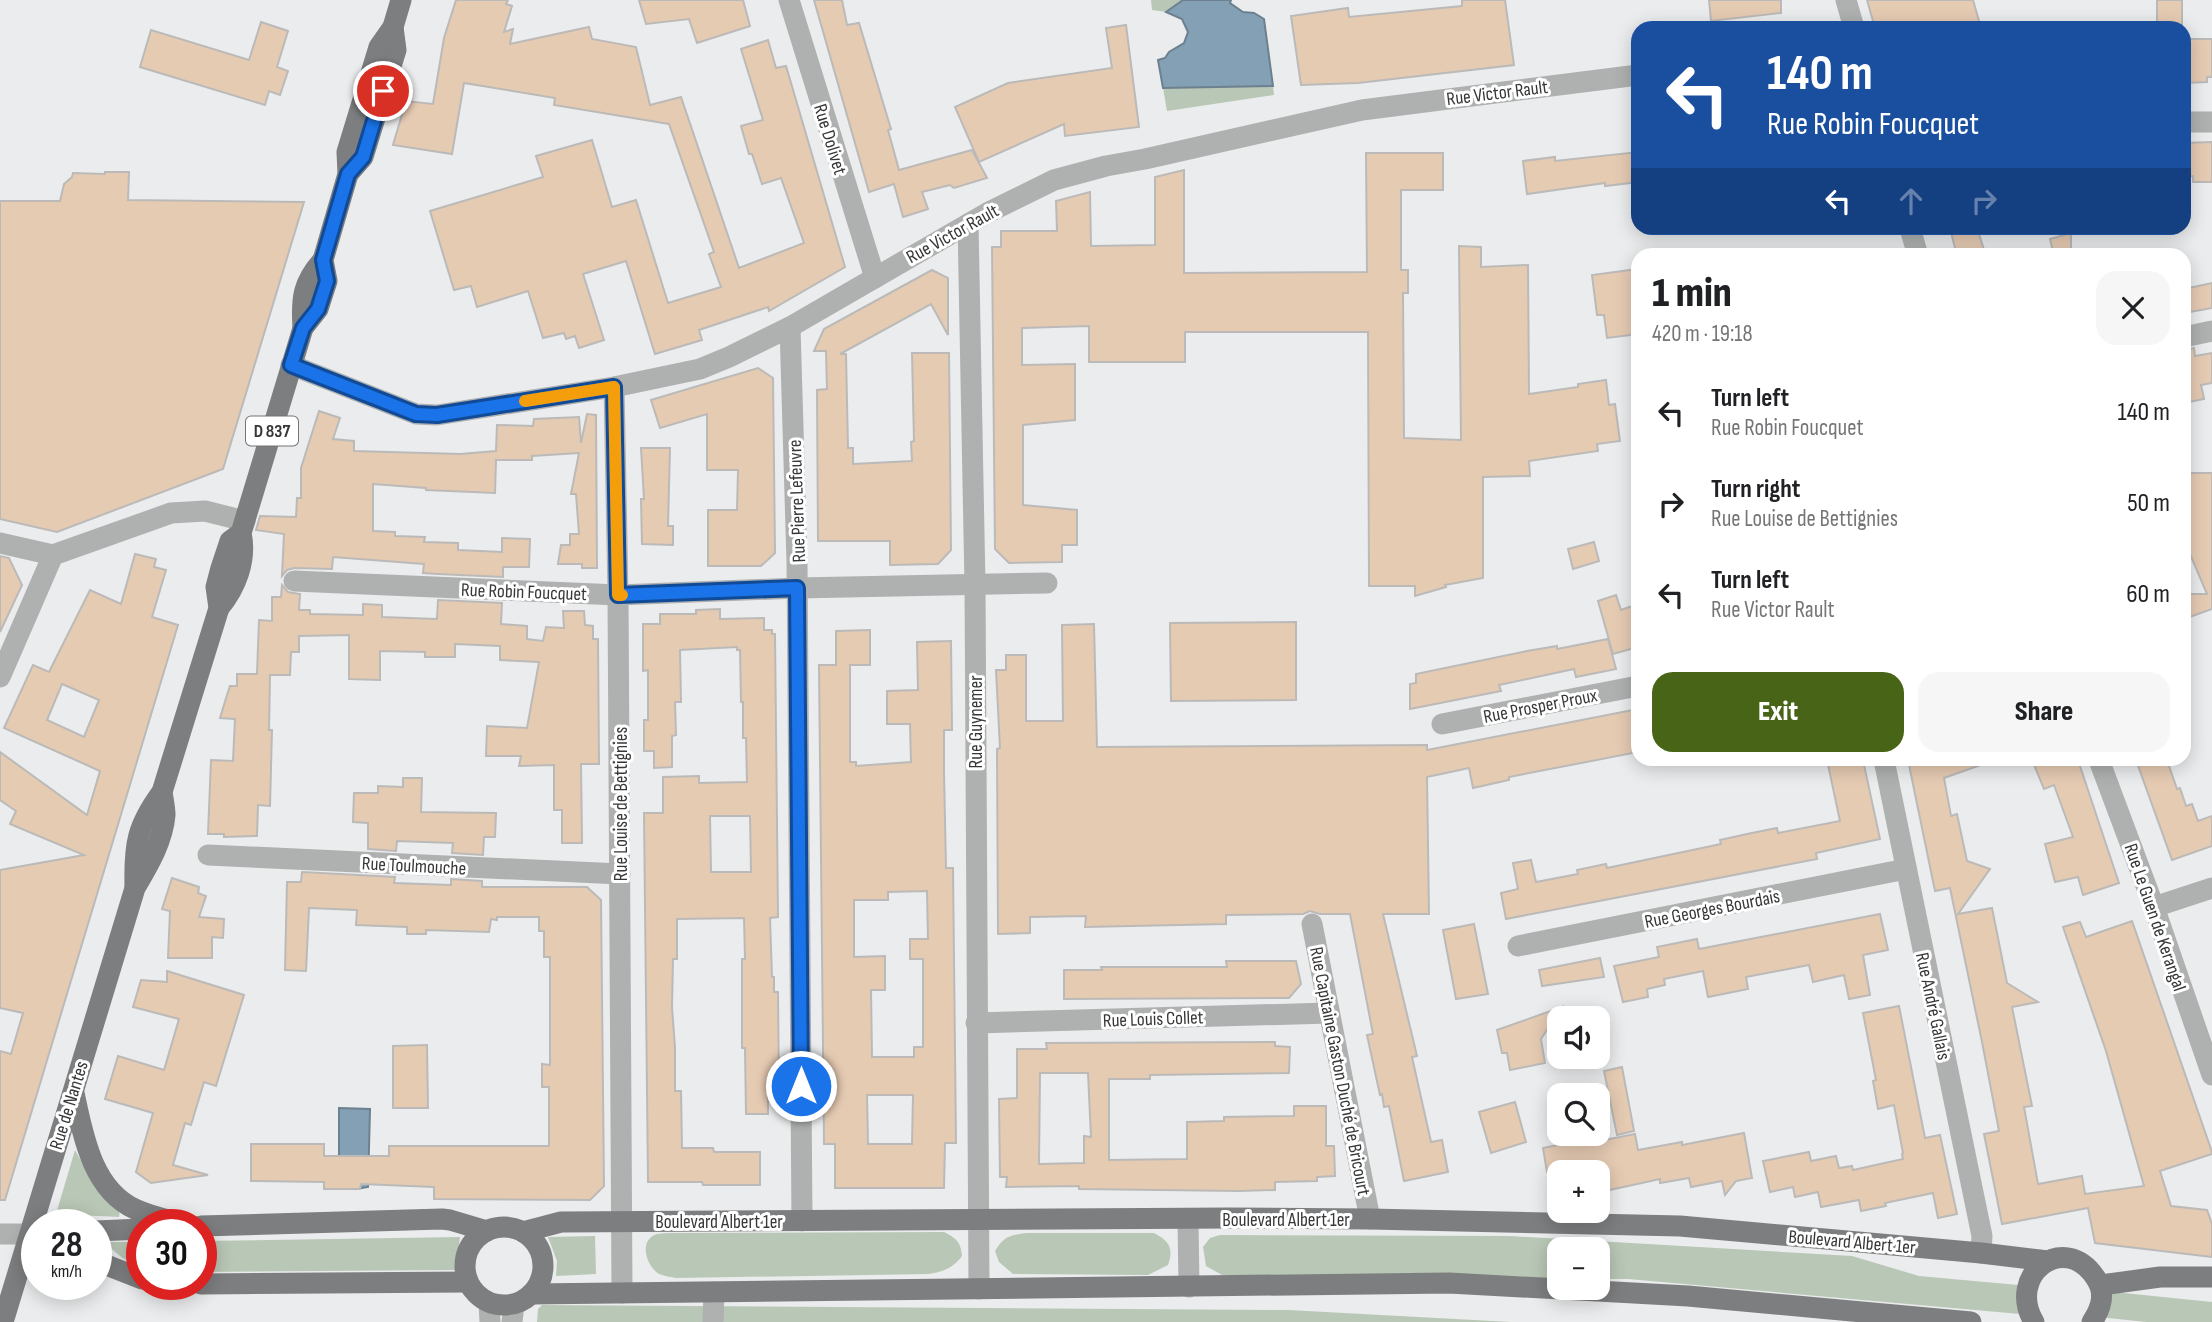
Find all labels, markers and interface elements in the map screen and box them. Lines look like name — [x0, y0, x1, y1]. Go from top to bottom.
text: 140 m — [1767, 45, 1873, 104]
icon: left — [1652, 49, 1743, 140]
pin — [353, 61, 413, 121]
icon: arrive — [364, 72, 402, 110]
street label: Rue Victor Rault — [1445, 76, 1549, 111]
street label: Rue Dolivet — [808, 101, 851, 178]
text: Rue Robin Foucquet — [1767, 105, 1979, 144]
icon: left — [1819, 182, 1857, 220]
icon: ahead — [1892, 182, 1930, 220]
icon: right — [1965, 182, 2003, 220]
street label: Rue Victor Rault — [903, 199, 1003, 269]
text: 1 min — [1652, 268, 1732, 319]
button: close — [2096, 271, 2170, 345]
text: 420 m · 19:18 — [1652, 320, 1753, 348]
text: Turn left — [1711, 383, 1789, 414]
icon: left — [1652, 394, 1690, 432]
text: 140 m — [2118, 397, 2170, 428]
text: Rue Robin Foucquet — [1711, 414, 1863, 442]
road number: D 837 — [246, 416, 298, 446]
street label: Rue Pierre Lefeuvre — [784, 439, 811, 563]
text: Turn right — [1711, 474, 1800, 505]
icon: right — [1652, 485, 1690, 523]
text: 50 m — [2127, 488, 2170, 519]
text: Rue Louise de Bettignies — [1711, 505, 1898, 533]
text: Turn left — [1711, 565, 1789, 596]
icon: left — [1652, 576, 1690, 614]
street label: Rue Robin Foucquet — [461, 579, 587, 606]
text: 60 m — [2126, 579, 2170, 610]
text: Rue Victor Rault — [1711, 596, 1835, 624]
button: Exit — [1652, 672, 1904, 752]
button: Share — [1918, 672, 2170, 752]
street label: Rue Guynemer — [965, 675, 988, 769]
street label: Rue Prosper Proux — [1481, 684, 1599, 729]
street label: Rue Louise de Bettignies — [610, 727, 633, 881]
street label: Rue Le Guen de Kerangal — [2119, 841, 2191, 994]
street label: Rue Toulmouche — [361, 852, 467, 881]
street label: Rue Georges Bourdais — [1643, 885, 1782, 934]
street label: Rue Capitaine Gaston Duché de Bricourt — [1304, 945, 1375, 1198]
street label: Rue André Gallais — [1910, 951, 1955, 1062]
street label: Rue Louis Collet — [1102, 1006, 1204, 1033]
map controls — [1547, 1006, 1610, 1300]
button: sound — [1547, 1006, 1610, 1069]
position arrow — [764, 1049, 838, 1123]
street label: Rue de Nantes — [45, 1058, 94, 1152]
button: search — [1547, 1083, 1610, 1146]
button: + — [1547, 1160, 1610, 1223]
speed limit sign: 30 — [126, 1209, 217, 1300]
street label: Boulevard Albert 1er — [1222, 1209, 1350, 1232]
street label: Boulevard Albert 1er — [655, 1211, 783, 1234]
text: 28 — [51, 1224, 82, 1267]
street label: Boulevard Albert 1er — [1787, 1225, 1917, 1260]
button: − — [1547, 1237, 1610, 1300]
text: km/h — [51, 1261, 82, 1282]

